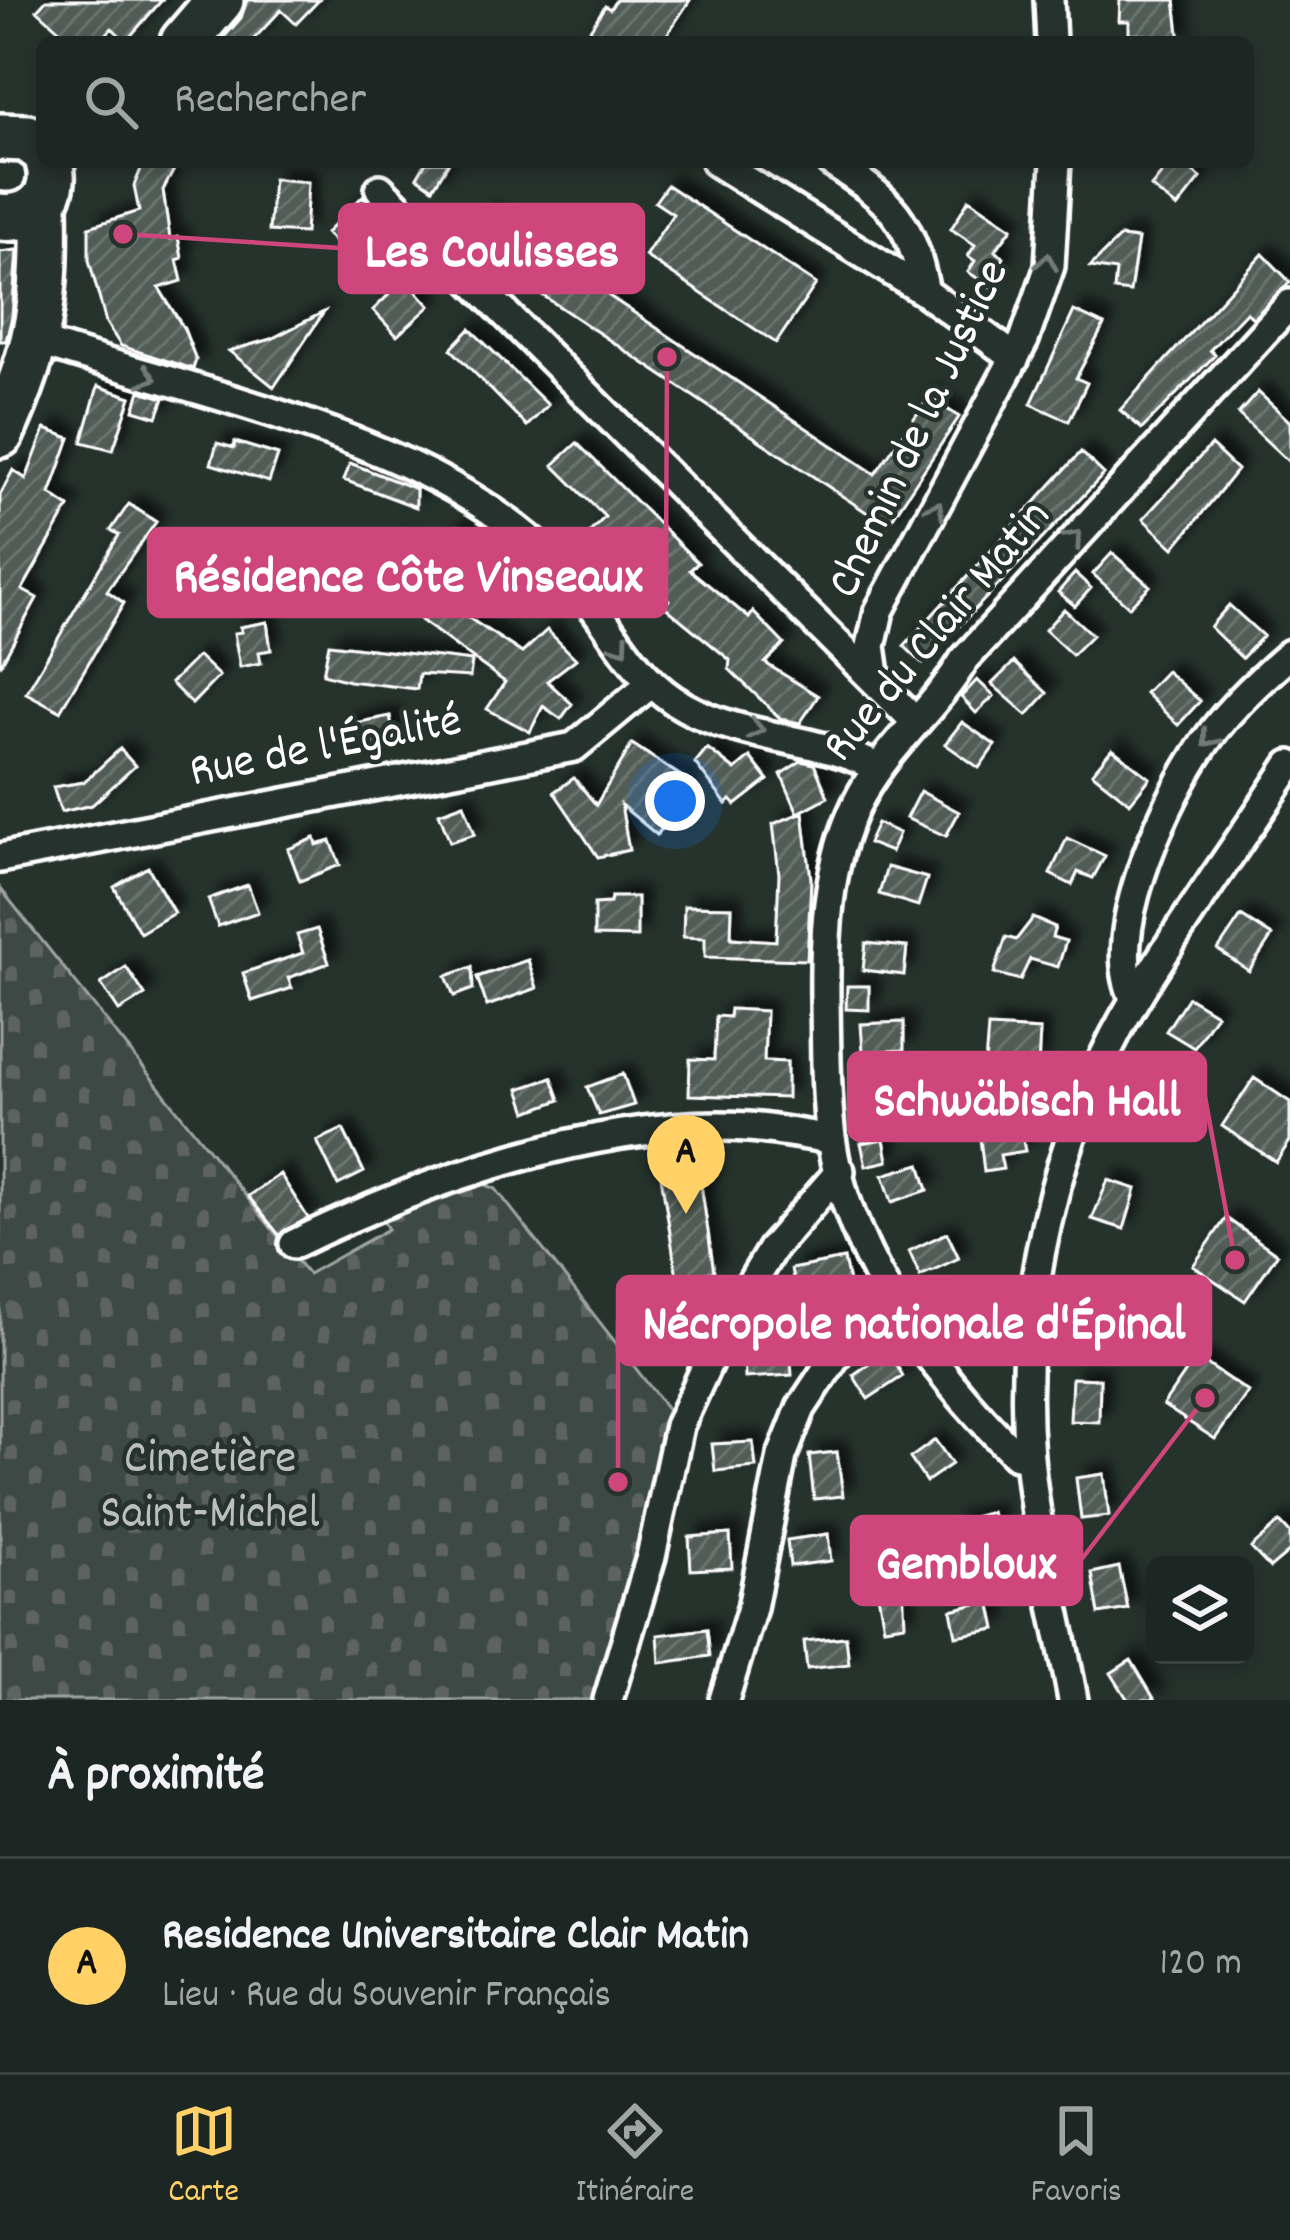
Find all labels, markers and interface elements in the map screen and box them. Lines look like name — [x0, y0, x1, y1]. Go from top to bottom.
search box — [36, 36, 1254, 168]
icon: search — [78, 69, 144, 135]
text: Rechercher — [174, 70, 366, 134]
callout: Les Coulisses — [340, 205, 643, 292]
text: Les Coulisses — [365, 220, 619, 292]
street label: Chemin de la Justice — [812, 249, 1030, 611]
one-way arrow — [1034, 253, 1059, 273]
one-way arrow — [137, 363, 158, 388]
street label: Rue du Clair Matin — [808, 486, 1070, 780]
one-way arrow — [922, 500, 945, 521]
callout: Résidence Côte Vinseaux — [149, 529, 666, 616]
one-way arrow — [1060, 531, 1082, 552]
text: Résidence Côte Vinseaux — [173, 545, 643, 617]
one-way arrow — [607, 633, 629, 654]
street label: Rue de l'Égalité — [184, 689, 468, 809]
one-way arrow — [746, 716, 766, 741]
one-way arrow — [1202, 725, 1223, 747]
your location — [645, 771, 705, 831]
callout: Schwäbisch Hall — [849, 1053, 1205, 1140]
text: Schwäbisch Hall — [873, 1069, 1182, 1141]
pin: A — [647, 1115, 725, 1214]
callout: Nécropole nationale d'Épinal — [618, 1277, 1210, 1364]
text: Nécropole nationale d'Épinal — [642, 1292, 1187, 1364]
park label: Cimetière Saint-Michel — [100, 1427, 320, 1551]
callout: Gembloux — [852, 1517, 1081, 1604]
text: Gembloux — [875, 1532, 1057, 1604]
map controls — [1146, 1556, 1254, 1664]
button: layers — [1146, 1556, 1254, 1664]
text: À proximité — [48, 1742, 265, 1814]
text: Residence Universitaire Clair Matin — [162, 1906, 749, 1970]
text: A — [76, 1938, 98, 1993]
text: 120 m — [1159, 1938, 1242, 1993]
text: Lieu · Rue du Souvenir Français — [162, 1970, 611, 2025]
tab: Carte — [168, 2098, 239, 2217]
tab: Itinéraire — [576, 2098, 694, 2217]
tab: Favoris — [1031, 2098, 1122, 2217]

